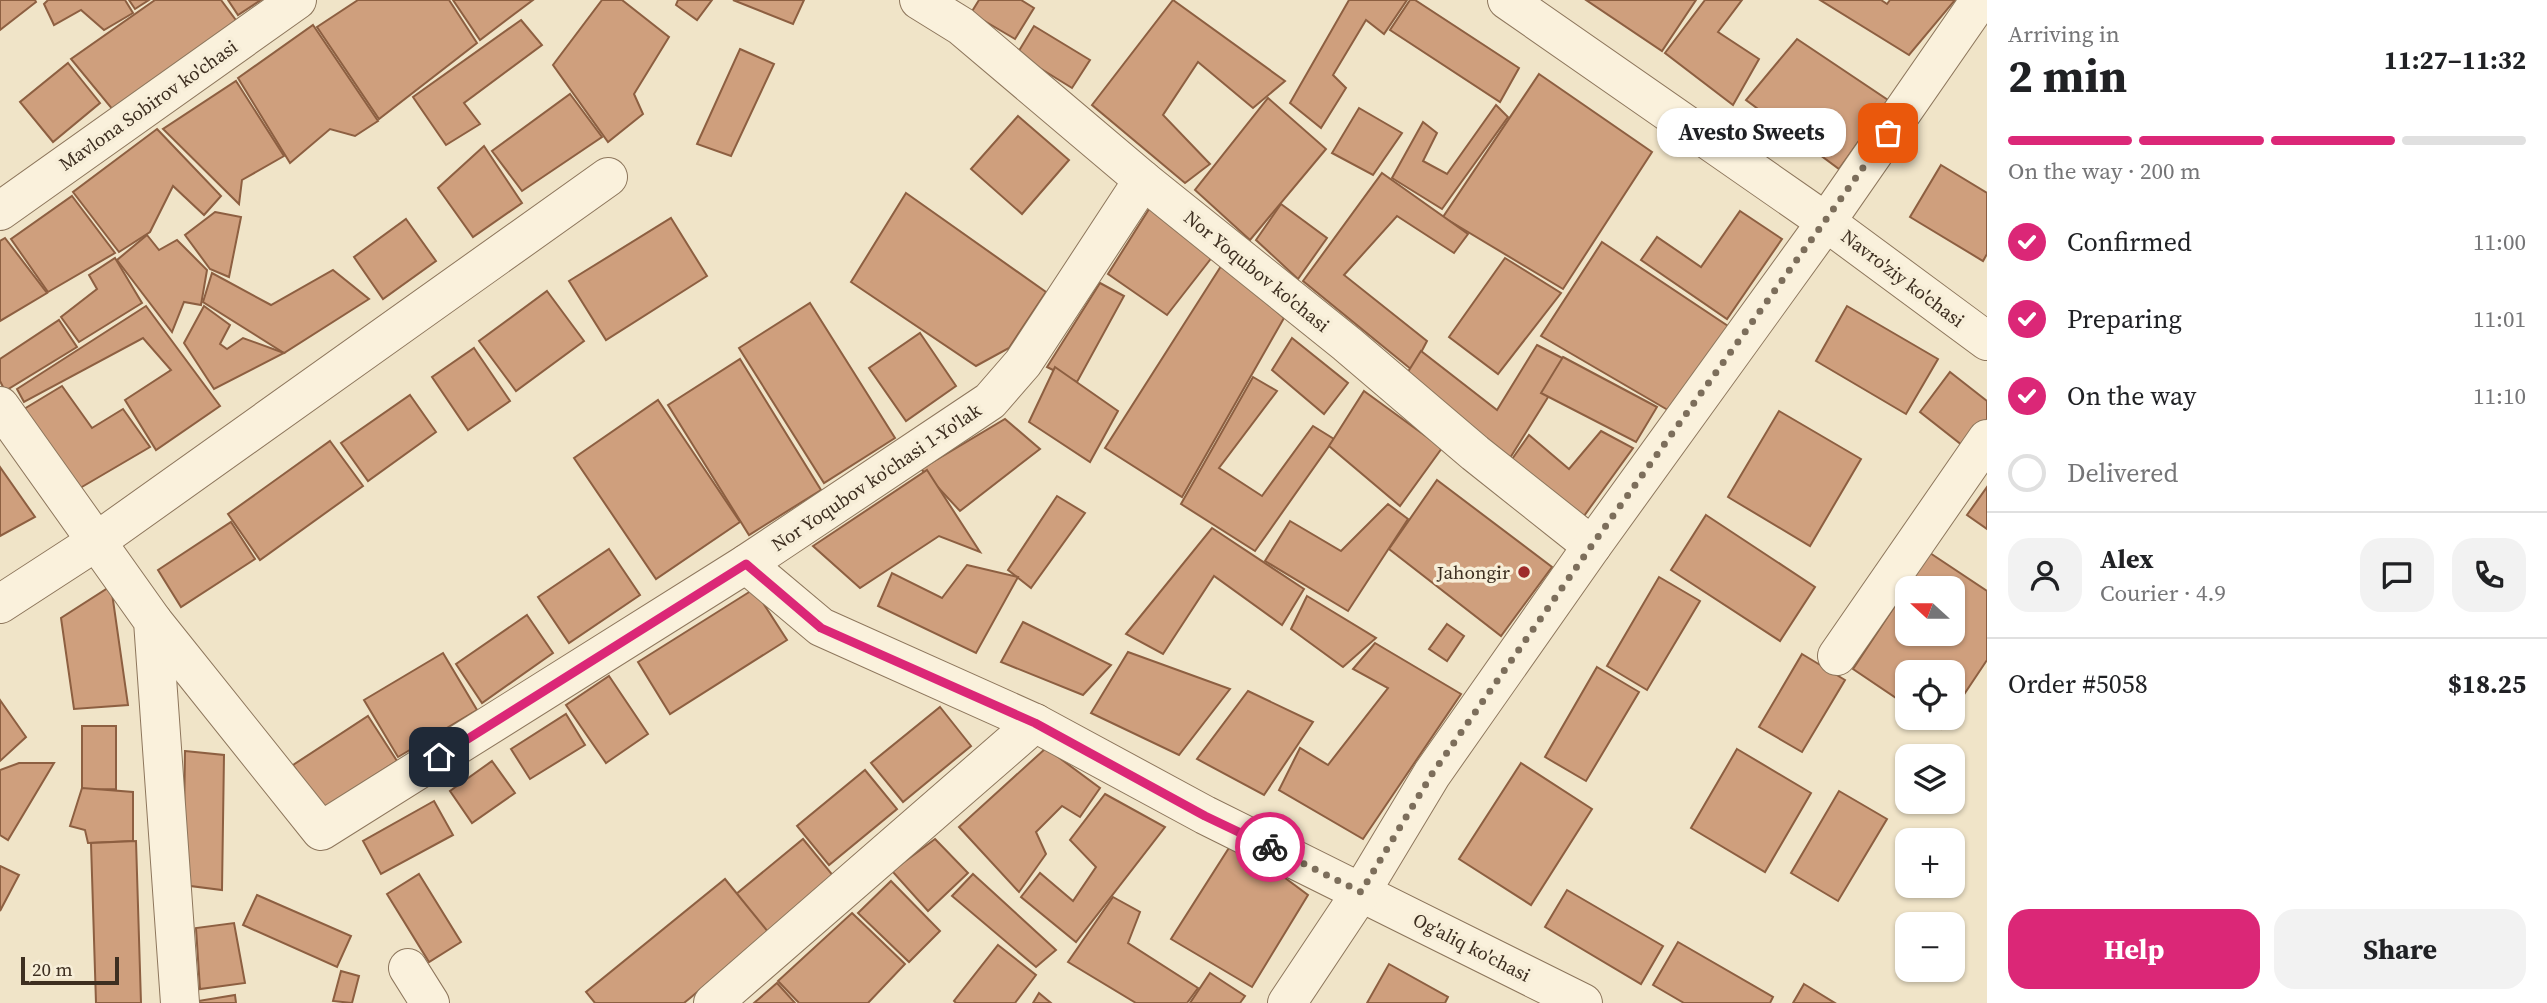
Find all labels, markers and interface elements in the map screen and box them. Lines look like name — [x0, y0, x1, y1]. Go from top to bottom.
text: Arriving in — [2008, 18, 2120, 50]
street label: Mavlona Sobirov ko'chasi — [54, 33, 243, 177]
text: 11:27–11:32 — [2384, 42, 2526, 78]
text: 2 min — [2008, 44, 2127, 107]
pin — [1858, 103, 1918, 163]
callout: Avesto Sweets — [1657, 108, 1846, 158]
icon: bag — [1869, 114, 1907, 152]
text: Avesto Sweets — [1678, 116, 1825, 148]
text: On the way · 200 m — [2008, 155, 2201, 187]
street label: Nor Yoqubov ko'chasi — [1179, 204, 1336, 338]
street label: Navro'ziy ko'chasi — [1836, 223, 1970, 333]
icon: check — [2008, 223, 2046, 261]
text: Confirmed — [2067, 224, 2192, 260]
text: 11:00 — [2473, 226, 2526, 258]
icon: check — [2008, 300, 2046, 338]
text: Preparing — [2067, 301, 2182, 337]
text: 11:01 — [2473, 303, 2526, 335]
icon: check — [2008, 377, 2046, 415]
text: On the way — [2067, 378, 2196, 414]
text: 11:10 — [2473, 380, 2526, 412]
street label: Nor Yoqubov ko'chasi 1-Yo'lak — [766, 397, 987, 557]
text: Delivered — [2067, 455, 2178, 491]
button: person — [2008, 538, 2082, 612]
button: chat — [2360, 538, 2434, 612]
button: phone — [2452, 538, 2526, 612]
text: Alex — [2100, 541, 2154, 577]
place label: Jahongir — [1436, 559, 1510, 585]
marker: Jahongir — [1516, 564, 1532, 580]
north arrow — [1895, 576, 1965, 646]
map controls — [1895, 576, 1965, 982]
text: Courier · 4.9 — [2100, 577, 2226, 609]
button: locate — [1895, 660, 1965, 730]
text: Order #5058 — [2008, 666, 2148, 702]
text: $18.25 — [2448, 666, 2526, 702]
pin — [409, 727, 469, 787]
icon: home — [420, 738, 458, 776]
button: layers — [1895, 744, 1965, 814]
courier — [1235, 812, 1305, 882]
icon: bike — [1251, 828, 1289, 866]
button: + — [1895, 828, 1965, 898]
street label: Og'aliq ko'chasi — [1409, 906, 1535, 988]
button: Help — [2008, 909, 2260, 989]
button: Share — [2274, 909, 2526, 989]
button: − — [1895, 912, 1965, 982]
scale bar — [21, 954, 119, 986]
text: 20 m — [32, 956, 73, 982]

